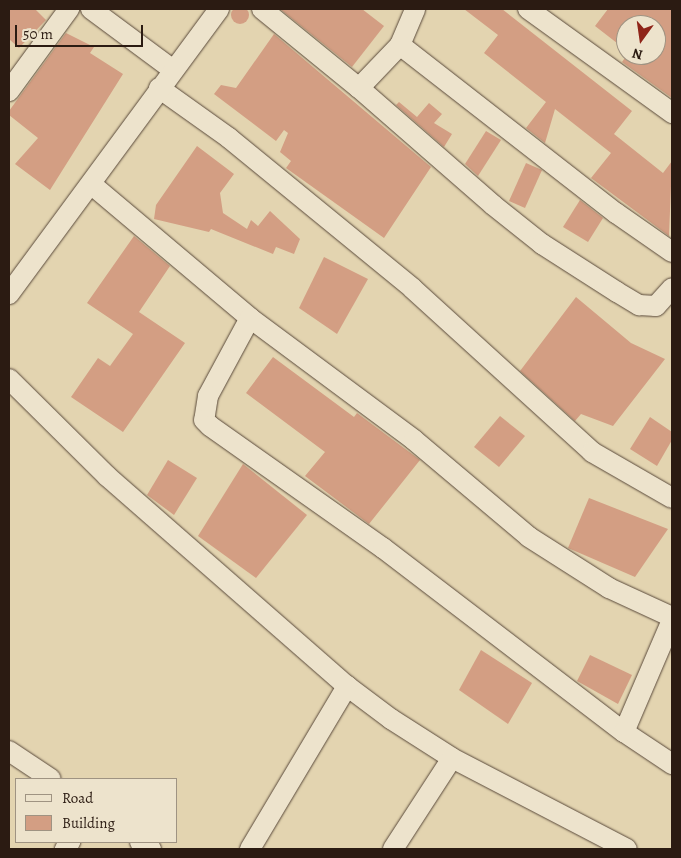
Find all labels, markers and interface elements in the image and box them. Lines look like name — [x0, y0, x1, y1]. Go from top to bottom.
scale bar — [18, 15, 145, 47]
north arrow — [616, 15, 666, 65]
text: 50 m — [23, 24, 53, 44]
text: N — [630, 44, 645, 65]
legend — [15, 778, 178, 843]
text: Road — [62, 788, 93, 808]
text: Building — [62, 813, 115, 833]

